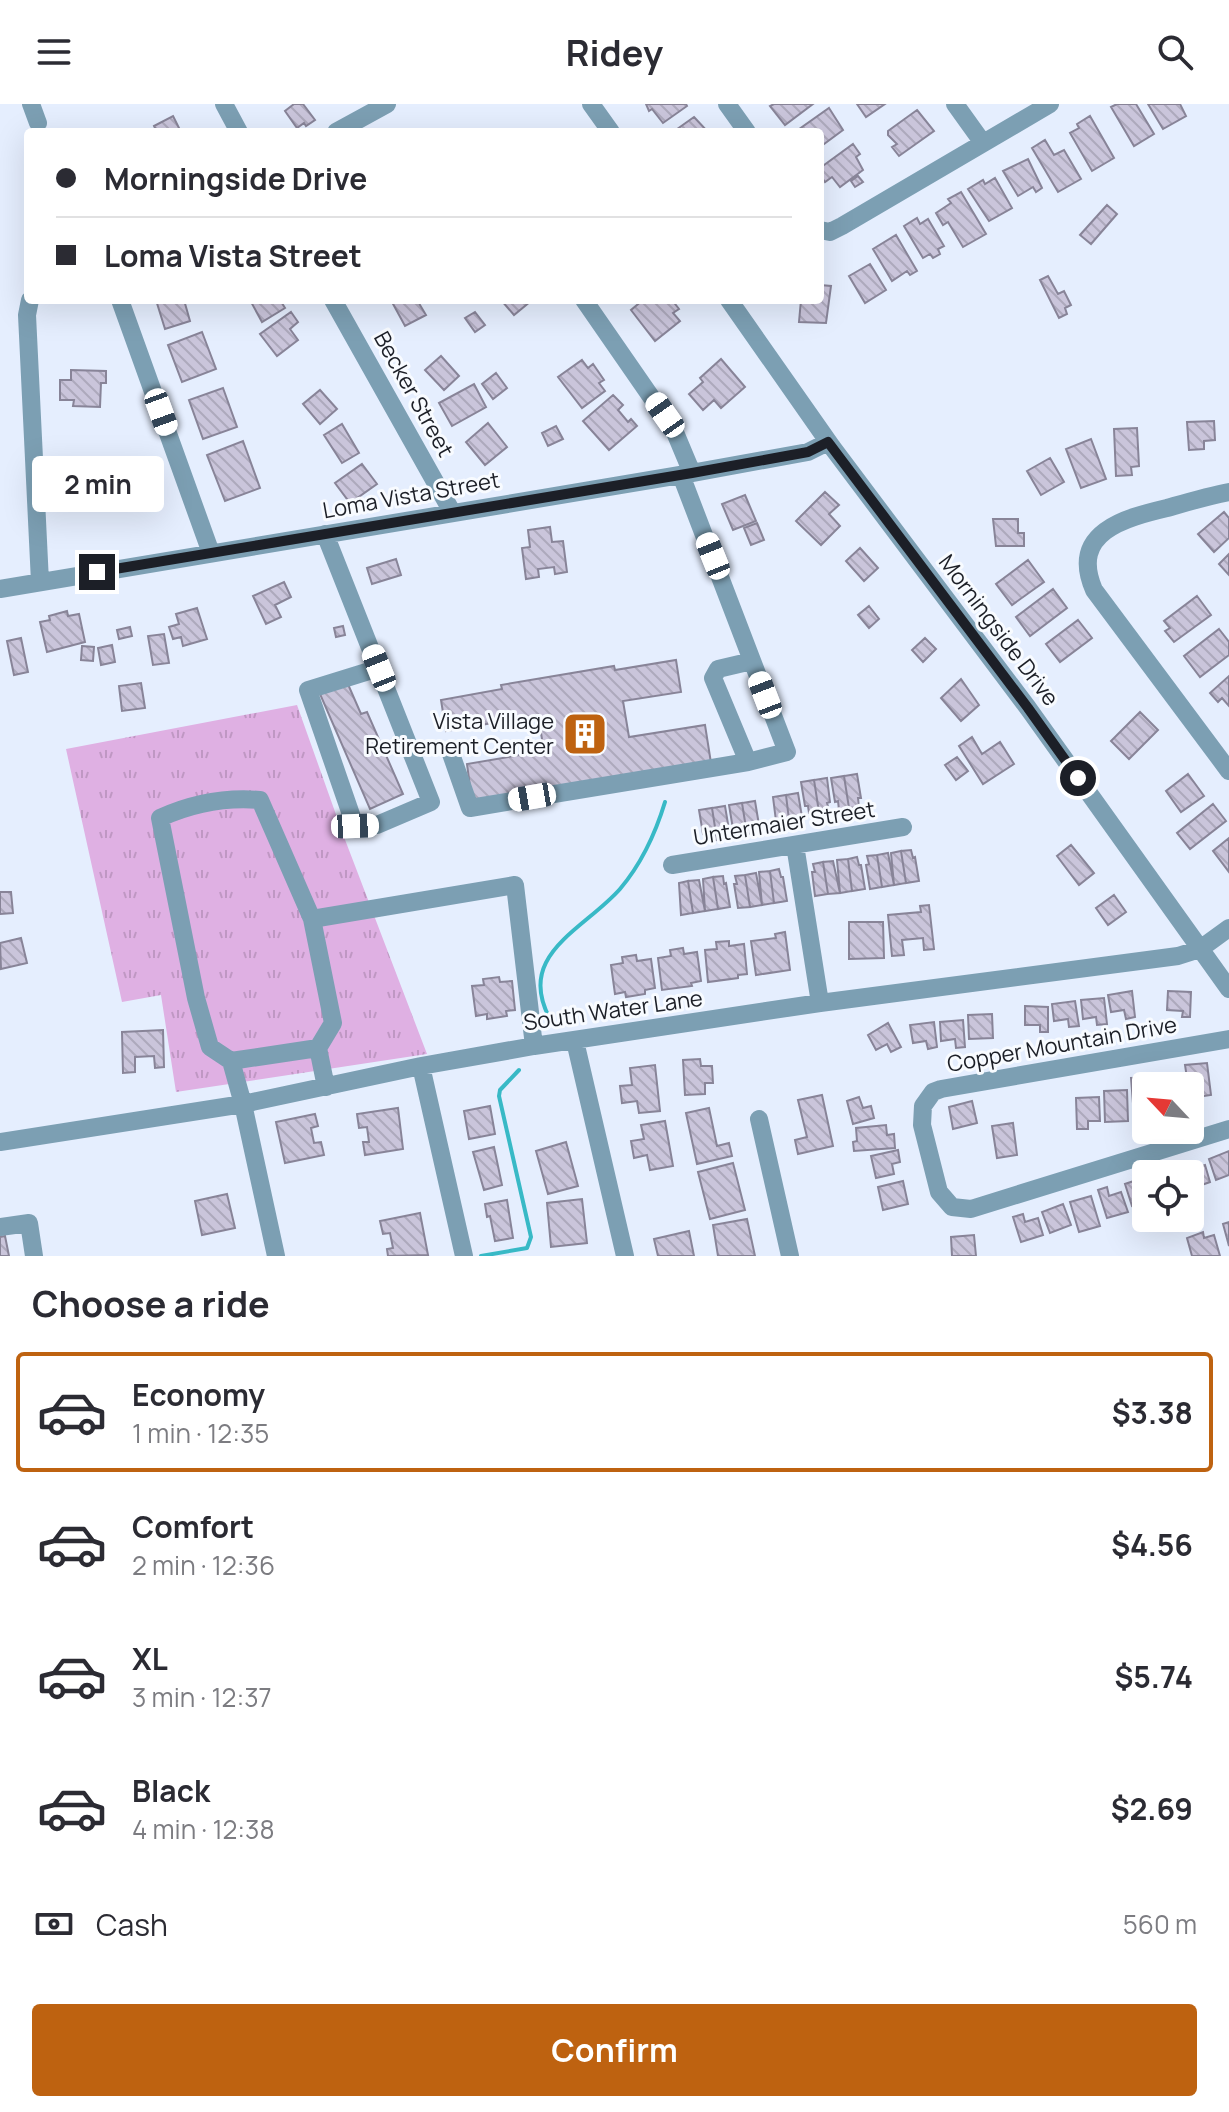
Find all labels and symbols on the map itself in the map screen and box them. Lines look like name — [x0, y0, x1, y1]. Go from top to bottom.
street label: Becker Street — [367, 326, 461, 462]
car — [142, 385, 180, 439]
car — [641, 388, 689, 442]
callout: 2 min — [31, 456, 163, 512]
street label: Loma Vista Street — [320, 465, 502, 525]
car — [693, 529, 733, 583]
street label: Morningside Drive — [932, 548, 1066, 712]
route end — [79, 554, 115, 590]
car — [359, 641, 399, 695]
car — [745, 668, 785, 722]
place label: Vista Village Retirement Center — [365, 706, 554, 761]
building icon: Vista Village Retirement Center — [561, 710, 609, 758]
route start — [1060, 760, 1096, 796]
car — [506, 781, 558, 813]
street label: Untermaier Street — [691, 794, 877, 852]
car — [331, 813, 379, 839]
street label: South Water Lane — [521, 983, 705, 1037]
street label: Copper Mountain Drive — [945, 1009, 1179, 1079]
north arrow — [1132, 1072, 1204, 1144]

